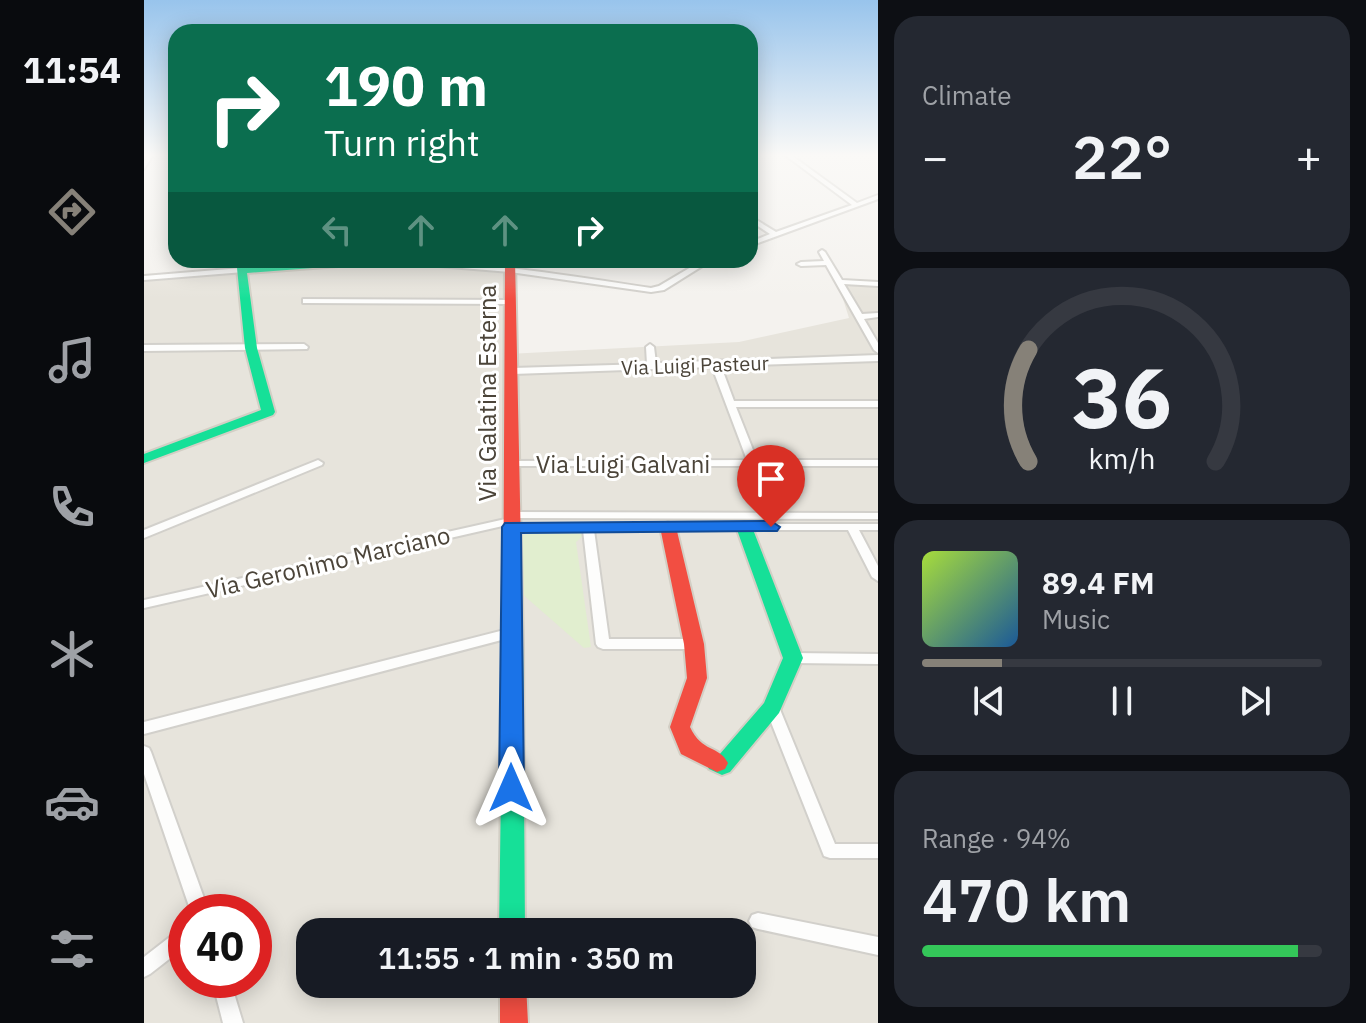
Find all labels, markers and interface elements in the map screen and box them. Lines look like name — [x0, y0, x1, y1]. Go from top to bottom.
text: 11:54 — [23, 46, 121, 93]
text: 190 m — [324, 49, 488, 121]
icon: right — [192, 56, 296, 160]
text: Climate — [922, 78, 1012, 112]
text: 22° — [1072, 117, 1172, 196]
text: Turn right — [324, 119, 480, 166]
text: − — [922, 128, 948, 185]
text: + — [1296, 128, 1322, 185]
icon: directions — [44, 184, 100, 240]
icon: left — [315, 208, 359, 252]
icon: ahead — [399, 208, 443, 252]
icon: ahead — [483, 208, 527, 252]
icon: right — [567, 208, 611, 252]
street label: Via Galatina Esterna — [471, 284, 503, 501]
icon: music — [44, 332, 100, 388]
text: 36 — [1072, 342, 1172, 450]
street label: Via Luigi Pasteur — [621, 349, 769, 381]
text: km/h — [1088, 440, 1156, 477]
pin — [737, 445, 805, 527]
street label: Via Luigi Galvani — [536, 448, 710, 480]
icon: arrive — [749, 457, 793, 501]
icon: phone — [44, 479, 100, 535]
street label: Via Geronimo Marciano — [203, 518, 453, 606]
text: 89.4 FM — [1042, 563, 1155, 602]
text: Music — [1042, 602, 1110, 636]
icon: climate — [44, 626, 100, 682]
icon: previous — [967, 679, 1011, 723]
icon: pause — [1100, 679, 1144, 723]
icon: next — [1233, 679, 1277, 723]
position arrow — [469, 746, 553, 830]
icon: car — [44, 774, 100, 830]
text: Range · 94% — [922, 821, 1071, 855]
text: 470 km — [922, 860, 1131, 939]
speed limit sign: 40 — [168, 894, 272, 998]
icon: filters — [44, 921, 100, 977]
text: 11:55 · 1 min · 350 m — [378, 938, 674, 977]

